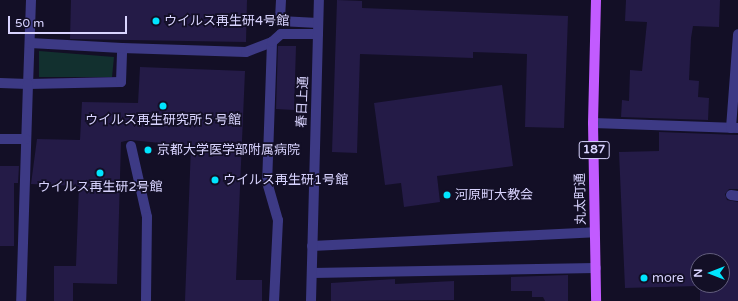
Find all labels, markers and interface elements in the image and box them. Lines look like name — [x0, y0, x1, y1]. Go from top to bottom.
scale bar — [10, 8, 129, 34]
place label: ウイルス再生研4号館 — [164, 13, 289, 29]
text: 50 m — [15, 16, 44, 30]
marker: ウイルス再生研4号館 — [151, 16, 161, 26]
street label: 春日上通 — [294, 76, 312, 128]
marker: ウイルス再生研究所５号館 — [158, 101, 168, 111]
place label: ウイルス再生研究所５号館 — [85, 112, 241, 128]
road number: 187 — [578, 140, 610, 160]
place label: 京都大学医学部附属病院 — [157, 142, 300, 158]
marker: 京都大学医学部附属病院 — [142, 144, 154, 156]
marker: ウイルス再生研2号館 — [95, 168, 105, 178]
place label: ウイルス再生研1号館 — [223, 172, 348, 188]
street label: 丸太町通 — [573, 173, 589, 225]
marker: ウイルス再生研1号館 — [210, 175, 220, 185]
place label: ウイルス再生研2号館 — [37, 179, 163, 195]
place label: 河原町大教会 — [455, 187, 533, 203]
marker: 河原町大教会 — [442, 190, 452, 200]
north arrow — [690, 253, 730, 293]
text: N — [692, 269, 705, 277]
place label: more — [652, 270, 684, 286]
marker: more — [639, 273, 649, 283]

